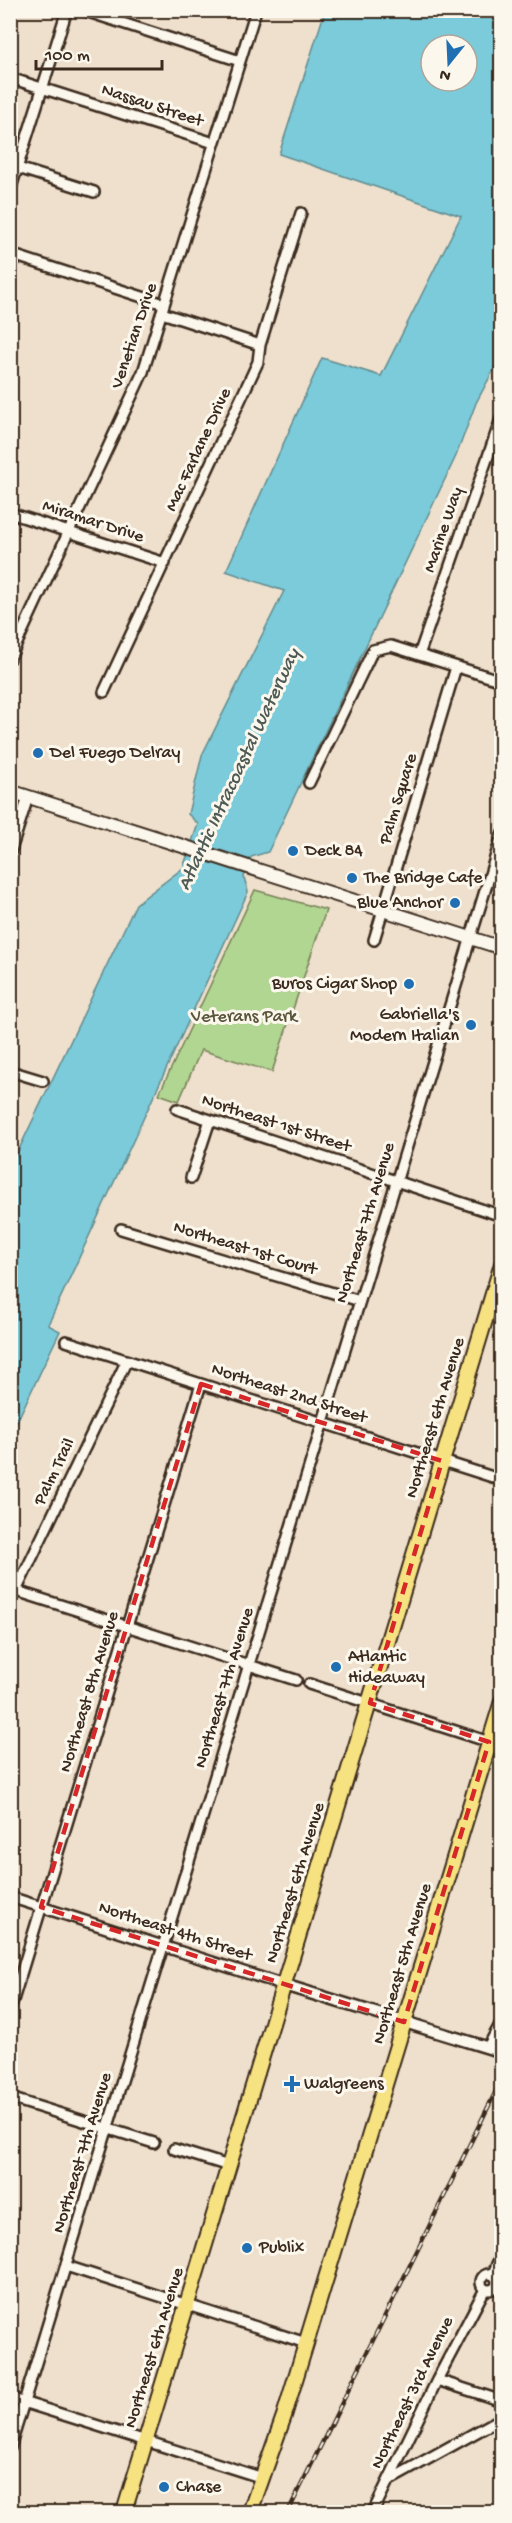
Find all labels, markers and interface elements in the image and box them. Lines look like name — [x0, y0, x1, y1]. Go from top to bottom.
scale bar — [36, 33, 162, 71]
north arrow — [419, 33, 479, 93]
text: 100 m — [44, 46, 90, 67]
text: N — [437, 63, 453, 85]
street label: Nassau Street — [98, 80, 207, 133]
street label: Venetian Drive — [107, 280, 163, 393]
street label: Mac Farlane Drive — [161, 384, 237, 515]
street label: Marine Way — [420, 484, 468, 576]
street label: Miramar Drive — [40, 496, 147, 548]
water label: Atlantic Intracoastal Waterway — [174, 645, 307, 894]
place label: Del Fuego Delray — [49, 743, 180, 764]
marker: Del Fuego Delray — [31, 746, 45, 760]
street label: Palm Square — [375, 750, 423, 848]
place label: Deck 84 — [304, 841, 363, 862]
marker: Deck 84 — [286, 844, 300, 858]
place label: The Bridge Cafe — [363, 868, 483, 889]
marker: The Bridge Cafe — [345, 871, 359, 885]
place label: Blue Anchor — [356, 893, 445, 914]
marker: Blue Anchor — [448, 896, 462, 910]
place label: Buros Cigar Shop — [271, 974, 397, 995]
marker: Buros Cigar Shop — [402, 977, 416, 991]
place label: Gabriella's Modern Italian — [350, 1005, 460, 1047]
park label: Veterans Park — [190, 1007, 299, 1028]
marker: Gabriella's Modern Italian — [464, 1018, 478, 1032]
street label: Northeast 1st Street — [199, 1090, 355, 1159]
street label: Northeast 7th Avenue — [332, 1140, 401, 1306]
street label: Northeast 1st Court — [171, 1217, 321, 1281]
street label: Northeast 6th Avenue — [402, 1335, 471, 1501]
street label: Northeast 2nd Street — [209, 1359, 371, 1430]
street label: Palm Trail — [29, 1435, 80, 1510]
street label: Northeast 7th Avenue — [191, 1605, 260, 1771]
street label: Northeast 8th Avenue — [56, 1608, 125, 1775]
place label: Atlantic Hideaway — [348, 1647, 425, 1689]
marker: Atlantic Hideaway — [329, 1660, 343, 1674]
street label: Northeast 6th Avenue — [262, 1800, 331, 1966]
street label: Northeast 5th Avenue — [369, 1880, 438, 2047]
street label: Northeast 4th Street — [96, 1897, 256, 1967]
street label: Northeast 7th Avenue — [49, 2070, 118, 2236]
place label: Walgreens — [304, 2074, 385, 2095]
marker: Walgreens — [285, 2077, 299, 2091]
place label: Publix — [258, 2238, 305, 2259]
marker: Publix — [240, 2241, 254, 2255]
street label: Northeast 6th Avenue — [121, 2265, 190, 2431]
street label: Northeast 3rd Avenue — [367, 2313, 459, 2473]
place label: Chase — [176, 2477, 222, 2498]
marker: Chase — [157, 2480, 171, 2494]

